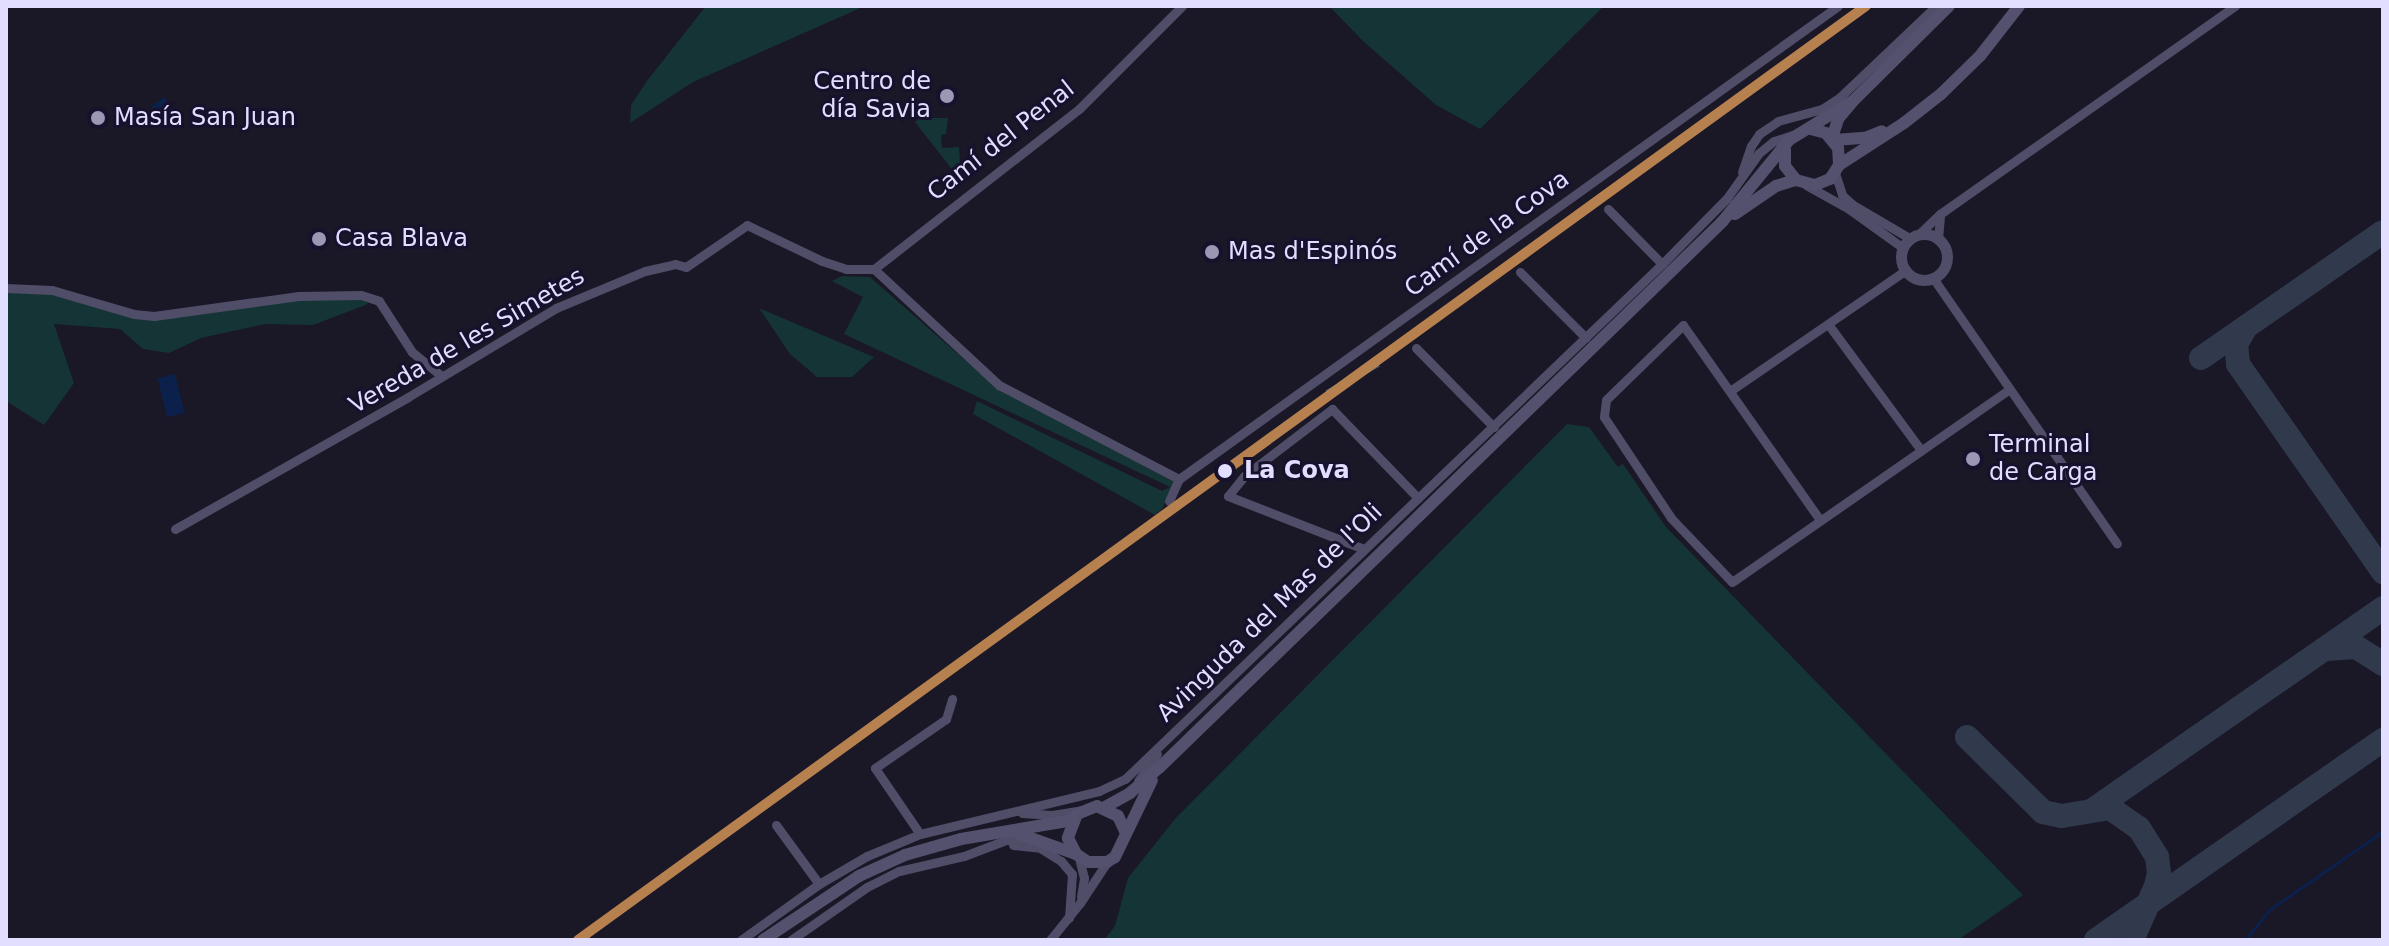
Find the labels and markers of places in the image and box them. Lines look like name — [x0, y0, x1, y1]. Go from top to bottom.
place label: Centro de día Savia — [813, 68, 931, 124]
marker: Centro de día Savia — [938, 87, 956, 105]
place label: Masía San Juan — [114, 104, 296, 132]
marker: Masía San Juan — [89, 109, 107, 127]
place label: Casa Blava — [335, 225, 468, 253]
marker: Casa Blava — [310, 230, 328, 248]
place label: Mas d'Espinós — [1228, 238, 1397, 266]
marker: Mas d'Espinós — [1203, 243, 1221, 261]
place label: Terminal de Carga — [1989, 431, 2097, 487]
marker: Terminal de Carga — [1964, 450, 1982, 468]
place label: La Cova — [1244, 457, 1350, 485]
marker: La Cova — [1213, 459, 1237, 483]

